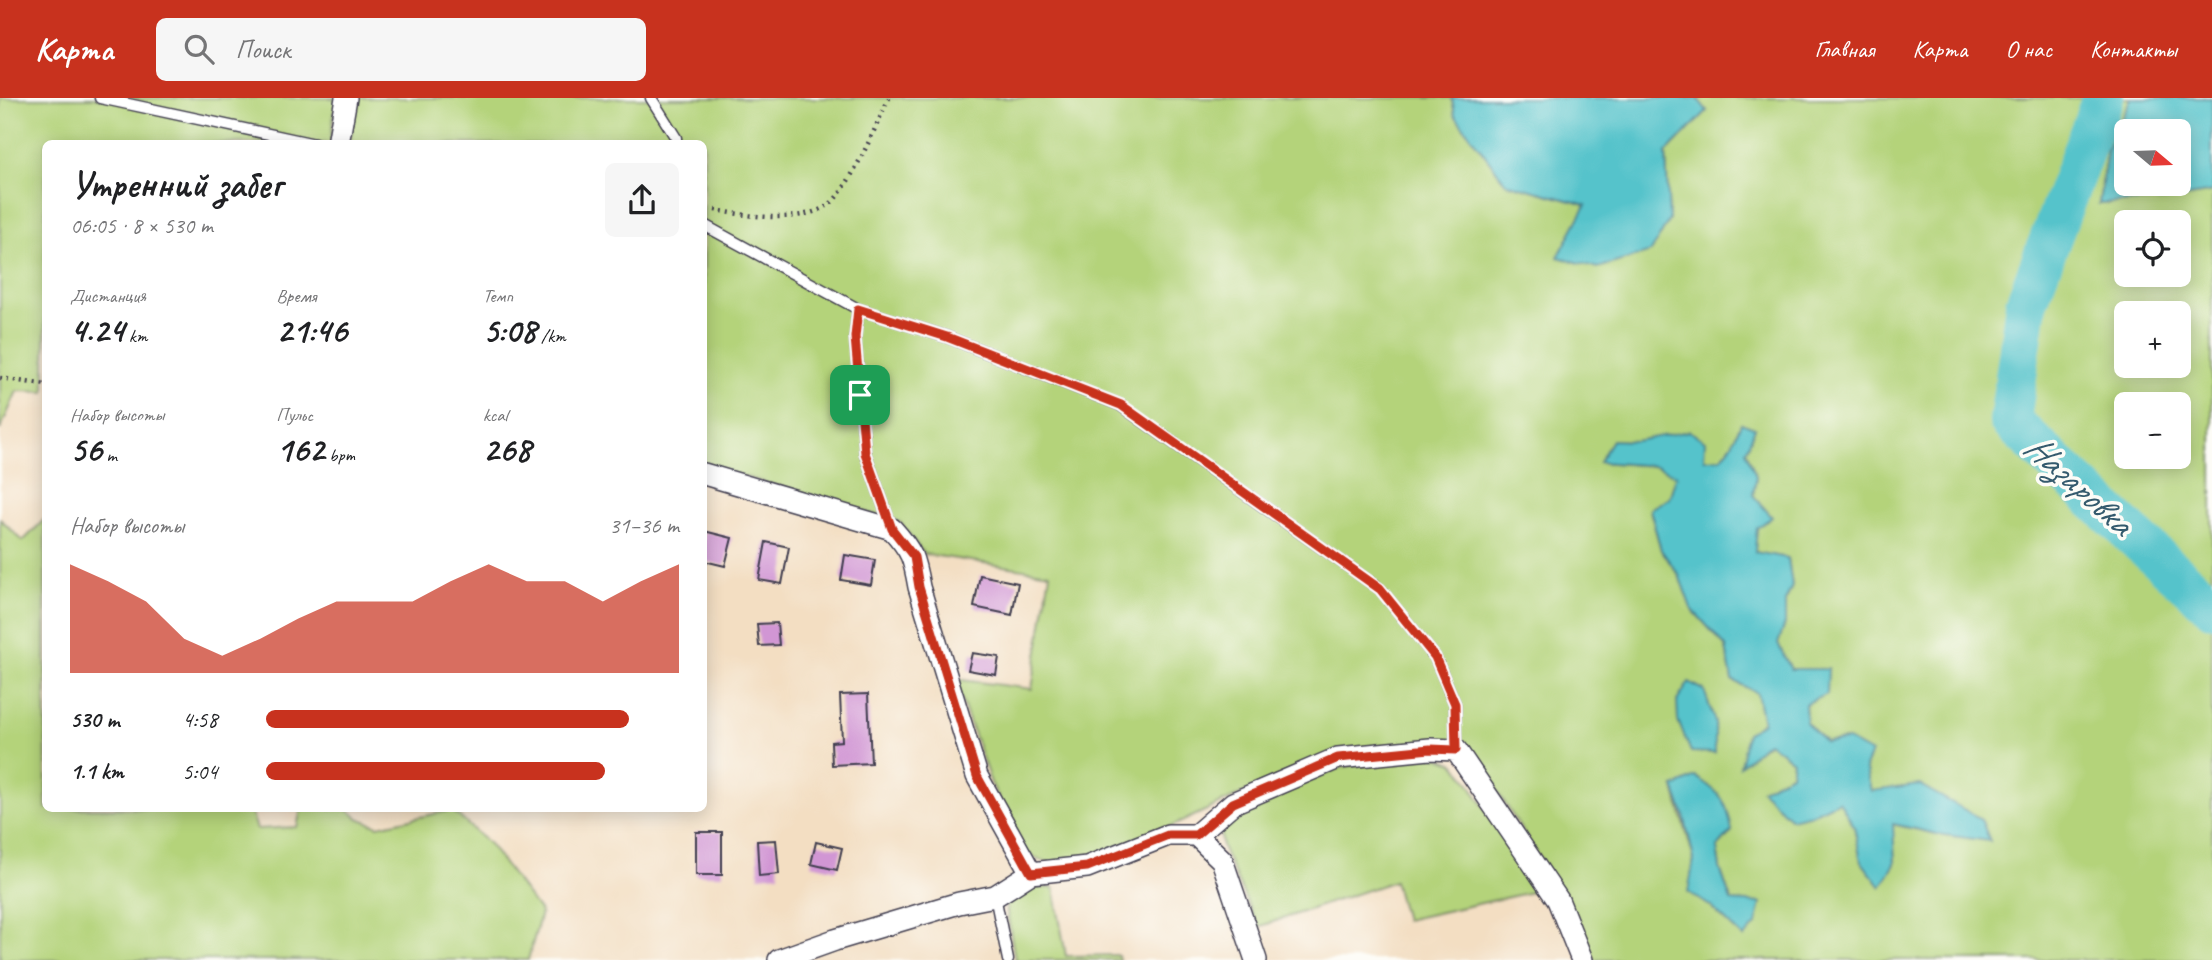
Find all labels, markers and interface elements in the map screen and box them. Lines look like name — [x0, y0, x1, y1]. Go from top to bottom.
search box — [156, 18, 646, 81]
text: Карта — [35, 28, 114, 70]
icon: search — [180, 30, 218, 68]
text: Поиск — [236, 33, 290, 66]
text: Главная — [1814, 34, 1875, 64]
text: Карта — [1913, 34, 1967, 64]
text: О нас — [2005, 34, 2052, 64]
text: Контакты — [2090, 34, 2177, 64]
north arrow — [2114, 119, 2191, 196]
map controls — [2114, 119, 2191, 469]
text: Утренний забег — [70, 161, 282, 208]
button: share — [605, 163, 679, 237]
button: locate — [2114, 210, 2191, 287]
text: 06:05 · 8 × 530 m — [70, 211, 213, 240]
text: Дистанция — [70, 284, 146, 308]
text: Время — [276, 284, 316, 308]
text: Темп — [483, 284, 513, 308]
button: + — [2114, 301, 2191, 378]
text: 4.24 — [70, 308, 124, 353]
text: 21:46 — [276, 308, 347, 353]
text: 5:08 — [483, 308, 536, 353]
text: km — [124, 324, 147, 348]
text: /km — [536, 324, 566, 348]
pin — [830, 365, 890, 425]
icon: arrive — [841, 376, 879, 414]
button: − — [2114, 392, 2191, 469]
text: Набор высоты — [70, 403, 164, 427]
text: Пульс — [276, 403, 313, 427]
text: kcal — [483, 403, 508, 427]
water label: Назаровка — [2014, 423, 2146, 548]
text: 56 — [70, 427, 102, 472]
text: 162 — [276, 427, 324, 472]
text: 268 — [483, 427, 531, 472]
text: m — [102, 443, 117, 467]
text: bpm — [324, 443, 355, 467]
text: Набор высоты — [70, 511, 184, 540]
text: 31–36 m — [609, 511, 679, 540]
text: 530 m — [70, 705, 119, 734]
text: 4:58 — [182, 705, 218, 734]
text: 1.1 km — [70, 757, 124, 786]
text: 5:04 — [182, 757, 218, 786]

